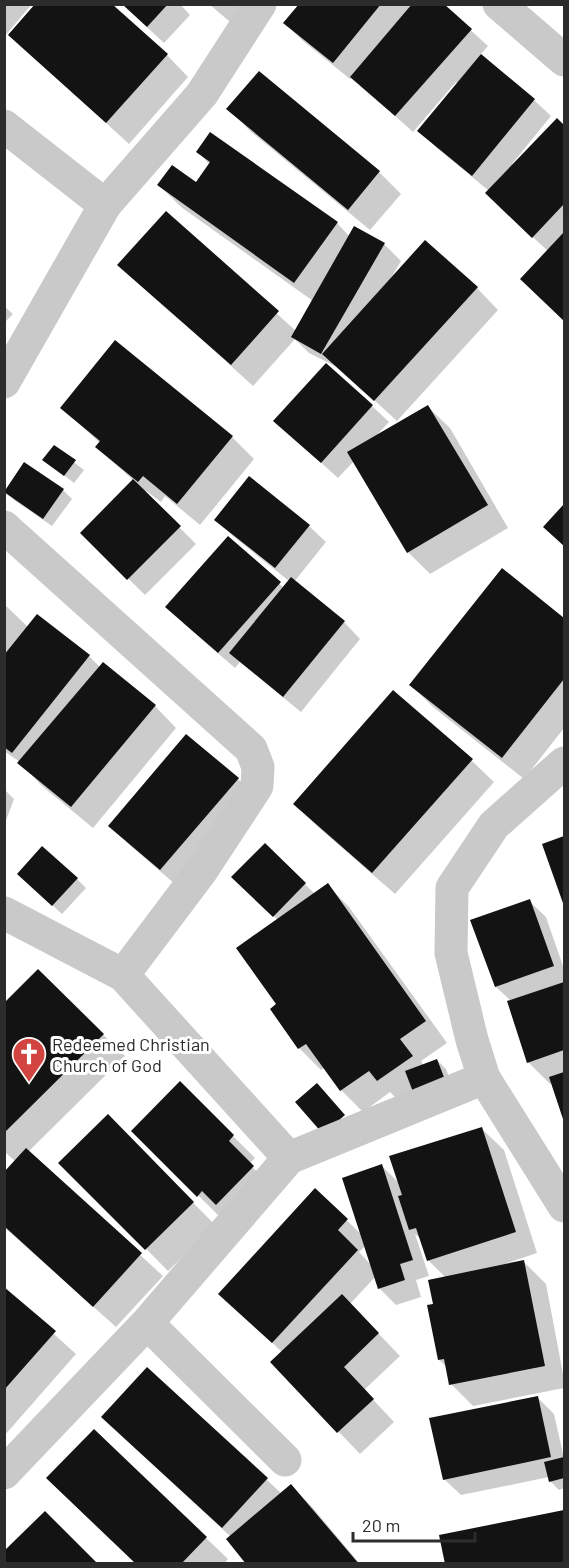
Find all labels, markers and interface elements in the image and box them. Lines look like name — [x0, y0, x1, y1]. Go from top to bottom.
place label: Redeemed Christian Church of God — [52, 1033, 210, 1076]
church icon: Redeemed Christian Church of God — [11, 1036, 47, 1083]
scale bar — [353, 1505, 474, 1543]
text: 20 m — [362, 1514, 400, 1536]

